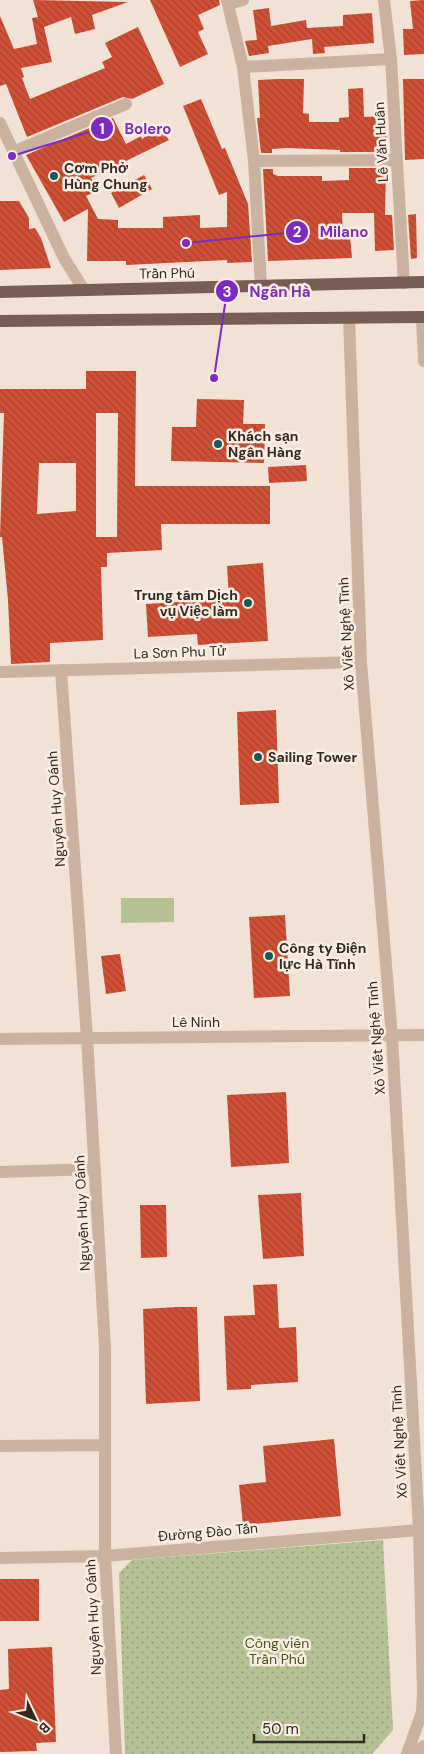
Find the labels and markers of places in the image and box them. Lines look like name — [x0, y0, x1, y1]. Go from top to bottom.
callout: Bolero — [90, 113, 181, 143]
place label: Cơm Phở Hùng Chung — [64, 159, 147, 193]
marker: Cơm Phở Hùng Chung — [48, 170, 60, 182]
callout: Milano — [285, 217, 378, 247]
callout: Ngân Hà — [214, 276, 320, 306]
place label: Khách sạn Ngân Hàng — [228, 427, 302, 461]
marker: Khách sạn Ngân Hàng — [212, 438, 224, 450]
place label: Trung tâm Dịch vụ Việc làm — [134, 586, 238, 620]
marker: Trung tâm Dịch vụ Việc làm — [242, 597, 254, 609]
place label: Sailing Tower — [268, 748, 357, 766]
marker: Sailing Tower — [252, 751, 264, 763]
place label: Công ty Điện lực Hà Tĩnh — [279, 939, 366, 973]
marker: Công ty Điện lực Hà Tĩnh — [263, 950, 275, 962]

